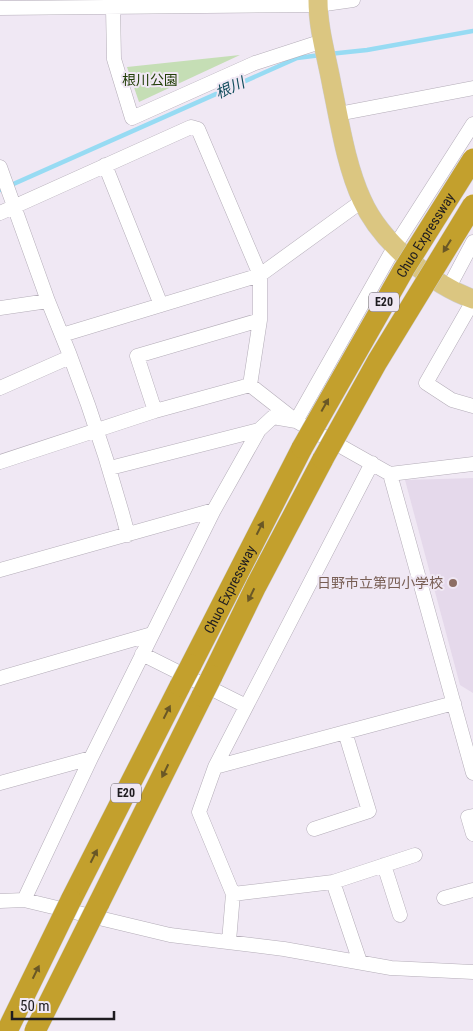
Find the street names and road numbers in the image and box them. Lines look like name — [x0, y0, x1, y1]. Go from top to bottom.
street label: Chuo Expressway — [393, 190, 458, 280]
road number: E20 — [369, 292, 399, 312]
street label: Chuo Expressway — [201, 542, 259, 636]
road number: E20 — [111, 784, 141, 802]

